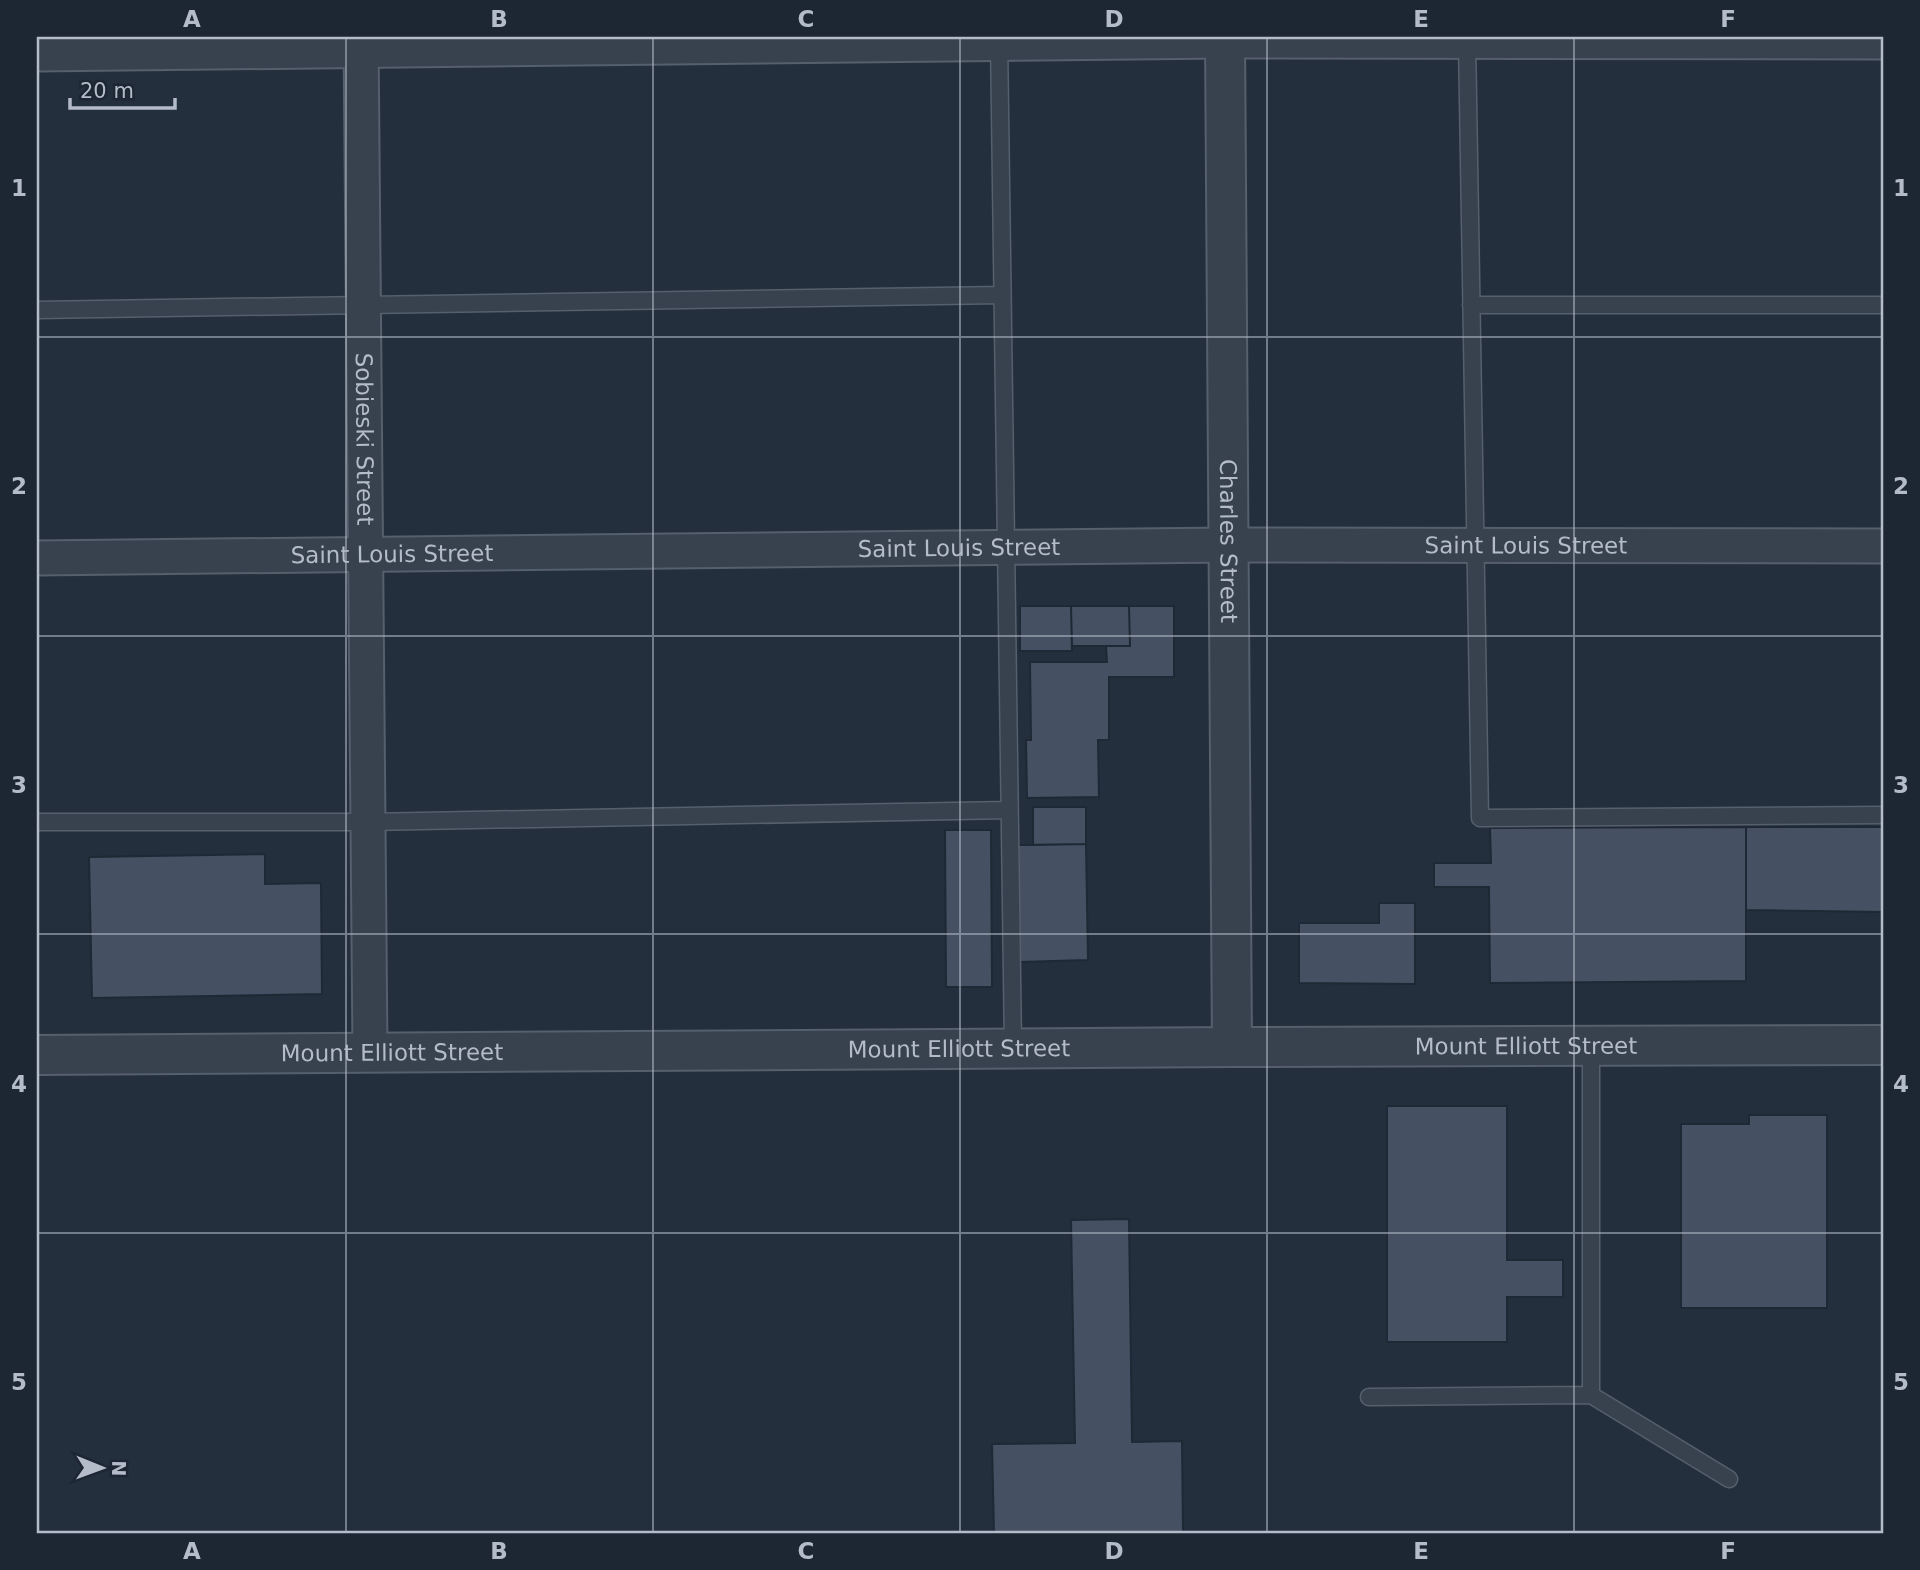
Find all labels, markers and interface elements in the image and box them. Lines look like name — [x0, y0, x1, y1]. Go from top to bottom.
text: A — [183, 6, 201, 32]
text: B — [490, 6, 508, 32]
text: C — [798, 6, 814, 32]
text: D — [1104, 6, 1124, 32]
text: E — [1413, 6, 1429, 32]
text: F — [1720, 6, 1736, 32]
scale bar — [70, 66, 175, 110]
text: 20 m — [80, 79, 134, 103]
text: 1 — [11, 175, 27, 201]
text: 1 — [1893, 175, 1909, 201]
street label: Sobieski Street — [351, 352, 378, 525]
street label: Charles Street — [1215, 459, 1242, 623]
text: 2 — [11, 473, 27, 499]
text: 2 — [1893, 473, 1909, 499]
street label: Saint Louis Street — [1425, 532, 1627, 559]
street label: Saint Louis Street — [857, 534, 1060, 562]
street label: Saint Louis Street — [290, 540, 493, 568]
text: 3 — [11, 772, 27, 798]
text: 3 — [1893, 772, 1909, 798]
street label: Mount Elliott Street — [1415, 1033, 1637, 1059]
street label: Mount Elliott Street — [848, 1035, 1070, 1063]
street label: Mount Elliott Street — [281, 1039, 503, 1066]
text: 4 — [11, 1071, 27, 1097]
text: 4 — [1893, 1071, 1909, 1097]
text: 5 — [11, 1369, 27, 1395]
text: 5 — [1893, 1369, 1909, 1395]
north arrow — [66, 1434, 136, 1504]
text: N — [108, 1460, 130, 1476]
text: A — [183, 1538, 201, 1564]
text: B — [490, 1538, 508, 1564]
text: C — [798, 1538, 814, 1564]
text: D — [1104, 1538, 1124, 1564]
text: E — [1413, 1538, 1429, 1564]
text: F — [1720, 1538, 1736, 1564]

